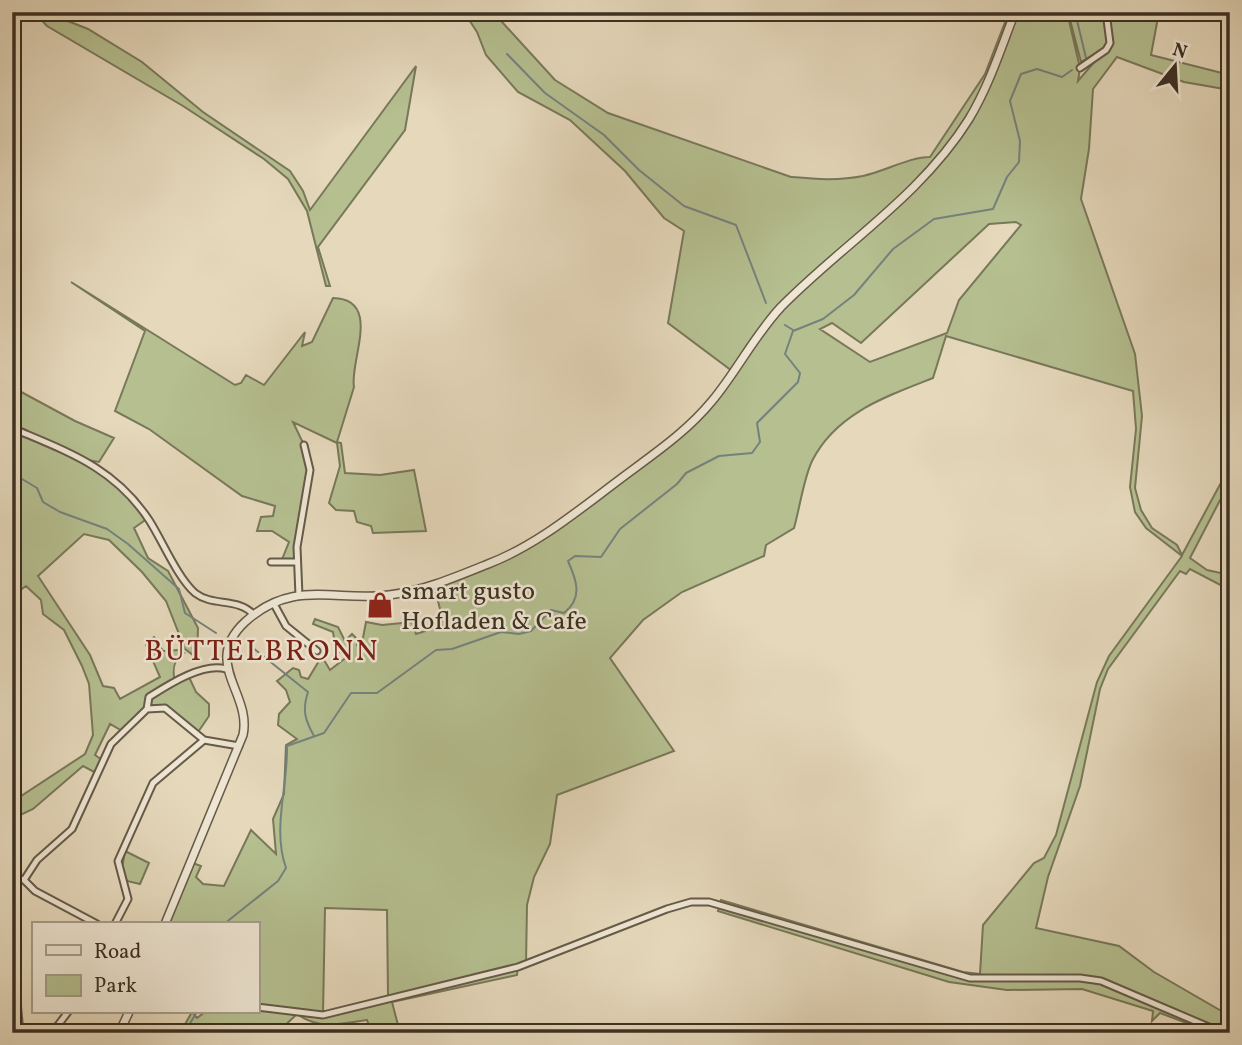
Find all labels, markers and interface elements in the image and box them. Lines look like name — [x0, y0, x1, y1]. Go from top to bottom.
north arrow — [1140, 32, 1210, 102]
text: N — [1169, 37, 1190, 66]
place label: smart gusto Hofladen & Cafe — [401, 574, 587, 640]
shop icon: smart gusto Hofladen & Cafe — [365, 590, 395, 620]
district label: BÜTTELBRONN — [144, 631, 380, 673]
legend — [32, 922, 259, 1014]
text: Road — [94, 938, 141, 967]
text: Park — [94, 972, 137, 1001]

